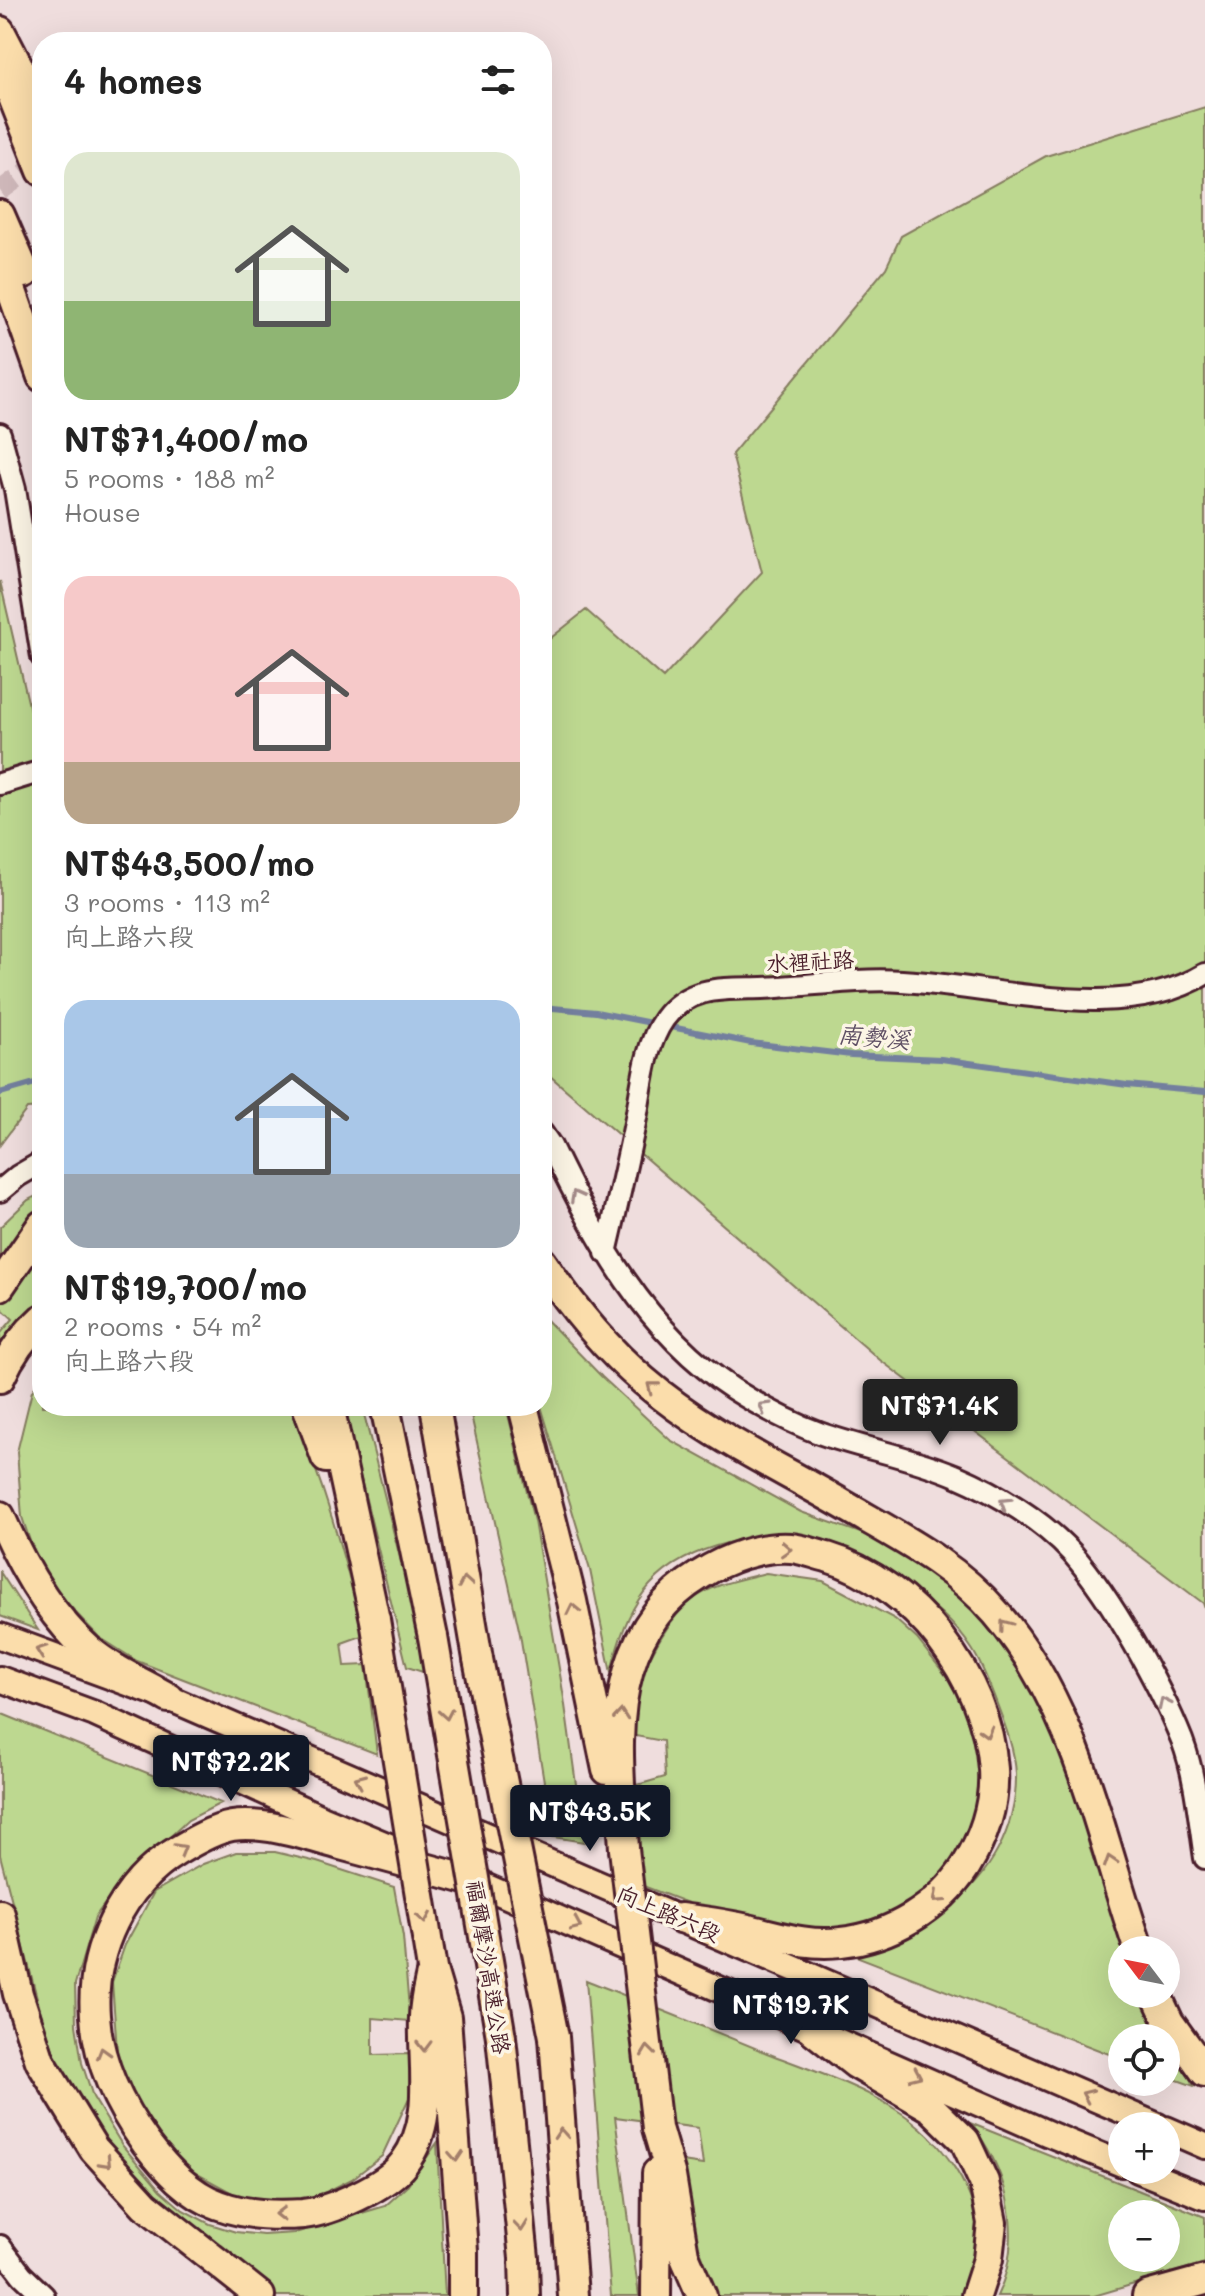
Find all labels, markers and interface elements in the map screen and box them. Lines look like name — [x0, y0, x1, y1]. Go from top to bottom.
text: 4 homes — [64, 58, 203, 103]
icon: filters — [476, 58, 520, 102]
icon: home — [220, 204, 364, 348]
text: NT$71,400/mo — [64, 416, 308, 461]
text: 5 rooms · 188 m² — [64, 461, 275, 495]
text: House — [64, 495, 141, 529]
icon: home — [220, 628, 364, 772]
text: NT$43,500/mo — [64, 840, 314, 885]
text: 3 rooms · 113 m² — [64, 885, 270, 919]
text: 向上路六段 — [64, 919, 194, 953]
street label: 水裡社路 — [765, 944, 855, 978]
water label: 南勢溪 — [837, 1017, 913, 1055]
icon: home — [220, 1052, 364, 1196]
one-way arrow — [570, 1190, 586, 1205]
text: NT$19,700/mo — [64, 1264, 307, 1309]
text: 2 rooms · 54 m² — [64, 1309, 261, 1343]
text: 向上路六段 — [64, 1343, 194, 1377]
pin: NT$71.4K — [857, 1379, 1023, 1447]
one-way arrow — [647, 1383, 661, 1397]
text: NT$71.4K — [881, 1388, 999, 1422]
one-way arrow — [758, 1401, 773, 1417]
one-way arrow — [999, 1497, 1014, 1512]
one-way arrow — [780, 1541, 793, 1558]
one-way arrow — [457, 1576, 474, 1589]
one-way arrow — [565, 1602, 582, 1616]
one-way arrow — [1001, 1619, 1015, 1634]
one-way arrow — [35, 1644, 49, 1661]
one-way arrow — [1158, 1696, 1174, 1711]
one-way arrow — [437, 1707, 454, 1720]
one-way arrow — [612, 1709, 629, 1722]
one-way arrow — [977, 1724, 993, 1738]
pin: NT$72.2K — [148, 1735, 314, 1803]
text: NT$72.2K — [171, 1744, 291, 1778]
one-way arrow — [354, 1774, 368, 1790]
pin: NT$43.5K — [507, 1785, 673, 1853]
text: NT$43.5K — [528, 1794, 652, 1828]
one-way arrow — [172, 1843, 186, 1859]
one-way arrow — [1103, 1854, 1119, 1868]
street label: 福爾摩沙高速公路 — [461, 1878, 517, 2056]
street label: 向上路六段 — [613, 1878, 725, 1948]
one-way arrow — [933, 1888, 947, 1903]
one-way arrow — [414, 1911, 431, 1925]
one-way arrow — [567, 1916, 582, 1932]
north arrow — [1108, 1936, 1180, 2008]
map controls — [1108, 1936, 1180, 2272]
pin: NT$19.7K — [708, 1978, 874, 2046]
text: NT$19.7K — [732, 1987, 850, 2021]
button: locate — [1108, 2024, 1180, 2096]
one-way arrow — [416, 2040, 433, 2053]
one-way arrow — [640, 2044, 657, 2058]
one-way arrow — [96, 2047, 112, 2060]
one-way arrow — [908, 2065, 922, 2081]
one-way arrow — [1081, 2088, 1095, 2104]
button: + — [1108, 2112, 1180, 2184]
one-way arrow — [553, 2127, 570, 2140]
one-way arrow — [447, 2150, 464, 2163]
one-way arrow — [97, 2153, 111, 2168]
button: − — [1108, 2200, 1180, 2272]
one-way arrow — [273, 2205, 286, 2223]
one-way arrow — [512, 2220, 529, 2233]

